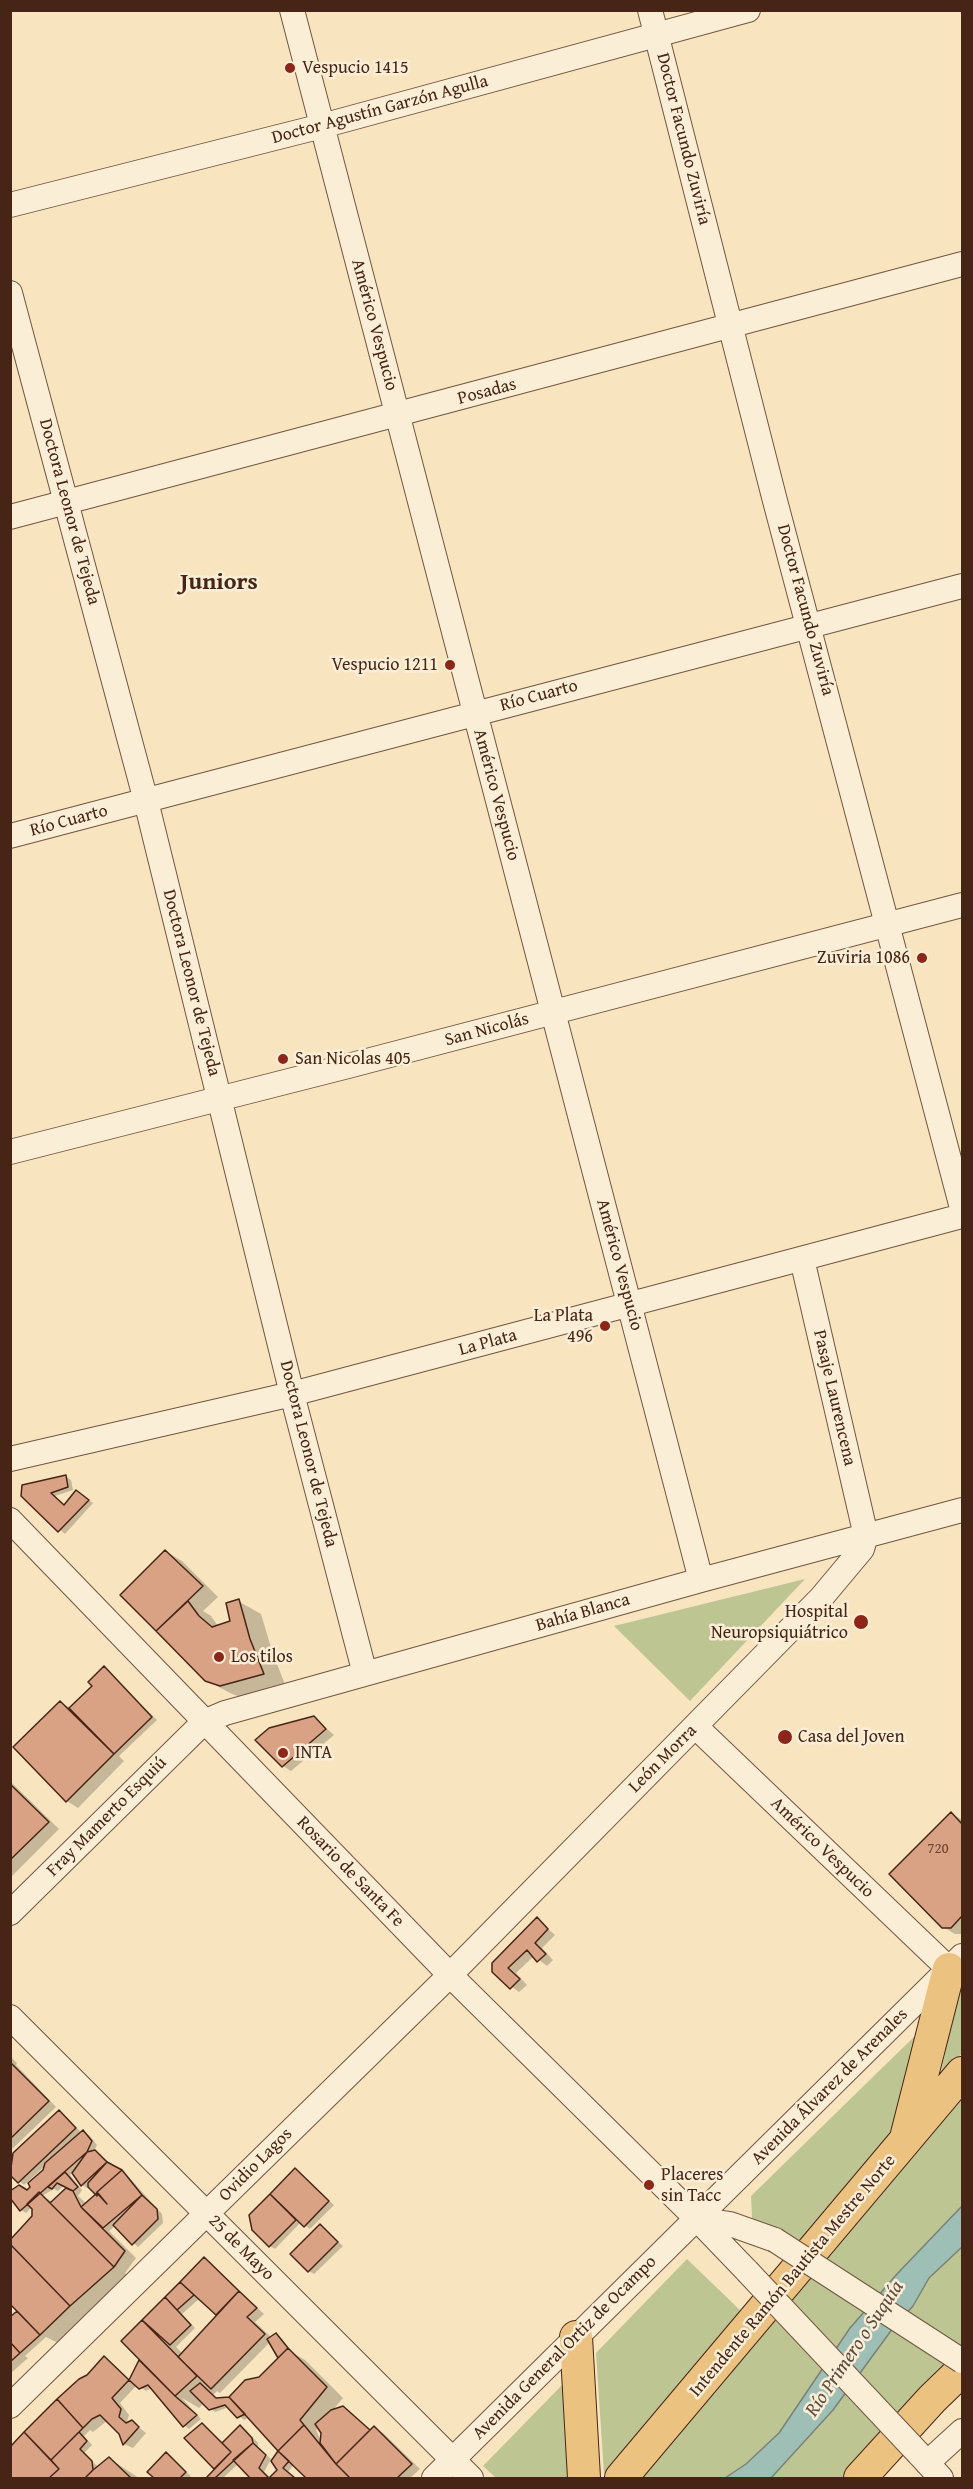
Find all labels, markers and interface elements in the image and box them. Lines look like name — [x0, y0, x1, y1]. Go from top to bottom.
street label: Doctor Facundo Zuviría — [651, 51, 715, 227]
place label: Vespucio 1415 — [302, 57, 409, 79]
marker: Vespucio 1415 — [283, 61, 297, 75]
street label: Doctor Agustín Garzón Agulla — [269, 71, 491, 149]
street label: Américo Vespucio — [346, 257, 402, 393]
street label: Posadas — [455, 374, 519, 410]
street label: Doctora Leonor de Tejeda — [34, 417, 104, 607]
street label: Doctor Facundo Zuviría — [772, 522, 838, 698]
district label: Juniors — [180, 569, 258, 597]
place label: Vespucio 1211 — [331, 654, 438, 676]
marker: Vespucio 1211 — [443, 658, 457, 672]
street label: Río Cuarto — [498, 675, 580, 717]
street label: Américo Vespucio — [468, 727, 524, 863]
street label: Río Cuarto — [28, 800, 110, 842]
street label: Doctora Leonor de Tejeda — [157, 887, 225, 1079]
place label: Zuviria 1086 — [817, 947, 910, 969]
marker: Zuviria 1086 — [915, 951, 929, 965]
street label: San Nicolás — [443, 1008, 531, 1052]
place label: San Nicolas 405 — [295, 1048, 411, 1070]
marker: San Nicolas 405 — [276, 1052, 290, 1066]
street label: Américo Vespucio — [591, 1197, 647, 1333]
place label: La Plata 496 — [534, 1305, 593, 1348]
marker: La Plata 496 — [598, 1319, 612, 1333]
street label: La Plata — [457, 1325, 519, 1361]
street label: Pasaje Laurencena — [808, 1328, 860, 1468]
street label: Doctora Leonor de Tejeda — [274, 1358, 342, 1550]
street label: Bahía Blanca — [534, 1589, 632, 1637]
place label: Hospital Neuropsiquiátrico — [711, 1601, 848, 1644]
marker: Hospital Neuropsiquiátrico — [852, 1613, 870, 1631]
place label: Los tilos — [231, 1646, 293, 1668]
marker: Los tilos — [212, 1650, 226, 1664]
street label: León Morra — [624, 1720, 702, 1798]
place label: Casa del Joven — [798, 1726, 905, 1748]
marker: Casa del Joven — [776, 1728, 794, 1746]
place label: INTA — [295, 1742, 332, 1764]
marker: INTA — [276, 1746, 290, 1760]
street label: Fray Mamerto Esquiú — [42, 1752, 172, 1882]
street label: Américo Vespucio — [766, 1793, 878, 1903]
street label: Rosario de Santa Fe — [292, 1812, 408, 1932]
house number: 720 — [927, 1840, 949, 1858]
street label: Avenida Álvarez de Arenales — [747, 2004, 913, 2170]
street label: Ovidio Lagos — [215, 2124, 297, 2206]
street label: Intendente Ramón Bautista Mestre Norte — [685, 2150, 901, 2402]
place label: Placeres sin Tacc — [661, 2164, 723, 2206]
marker: Placeres sin Tacc — [642, 2178, 656, 2192]
street label: 25 de Mayo — [204, 2211, 278, 2285]
street label: Avenida General Ortiz de Ocampo — [469, 2252, 661, 2444]
water label: Río Primero o Suquía — [801, 2276, 909, 2422]

